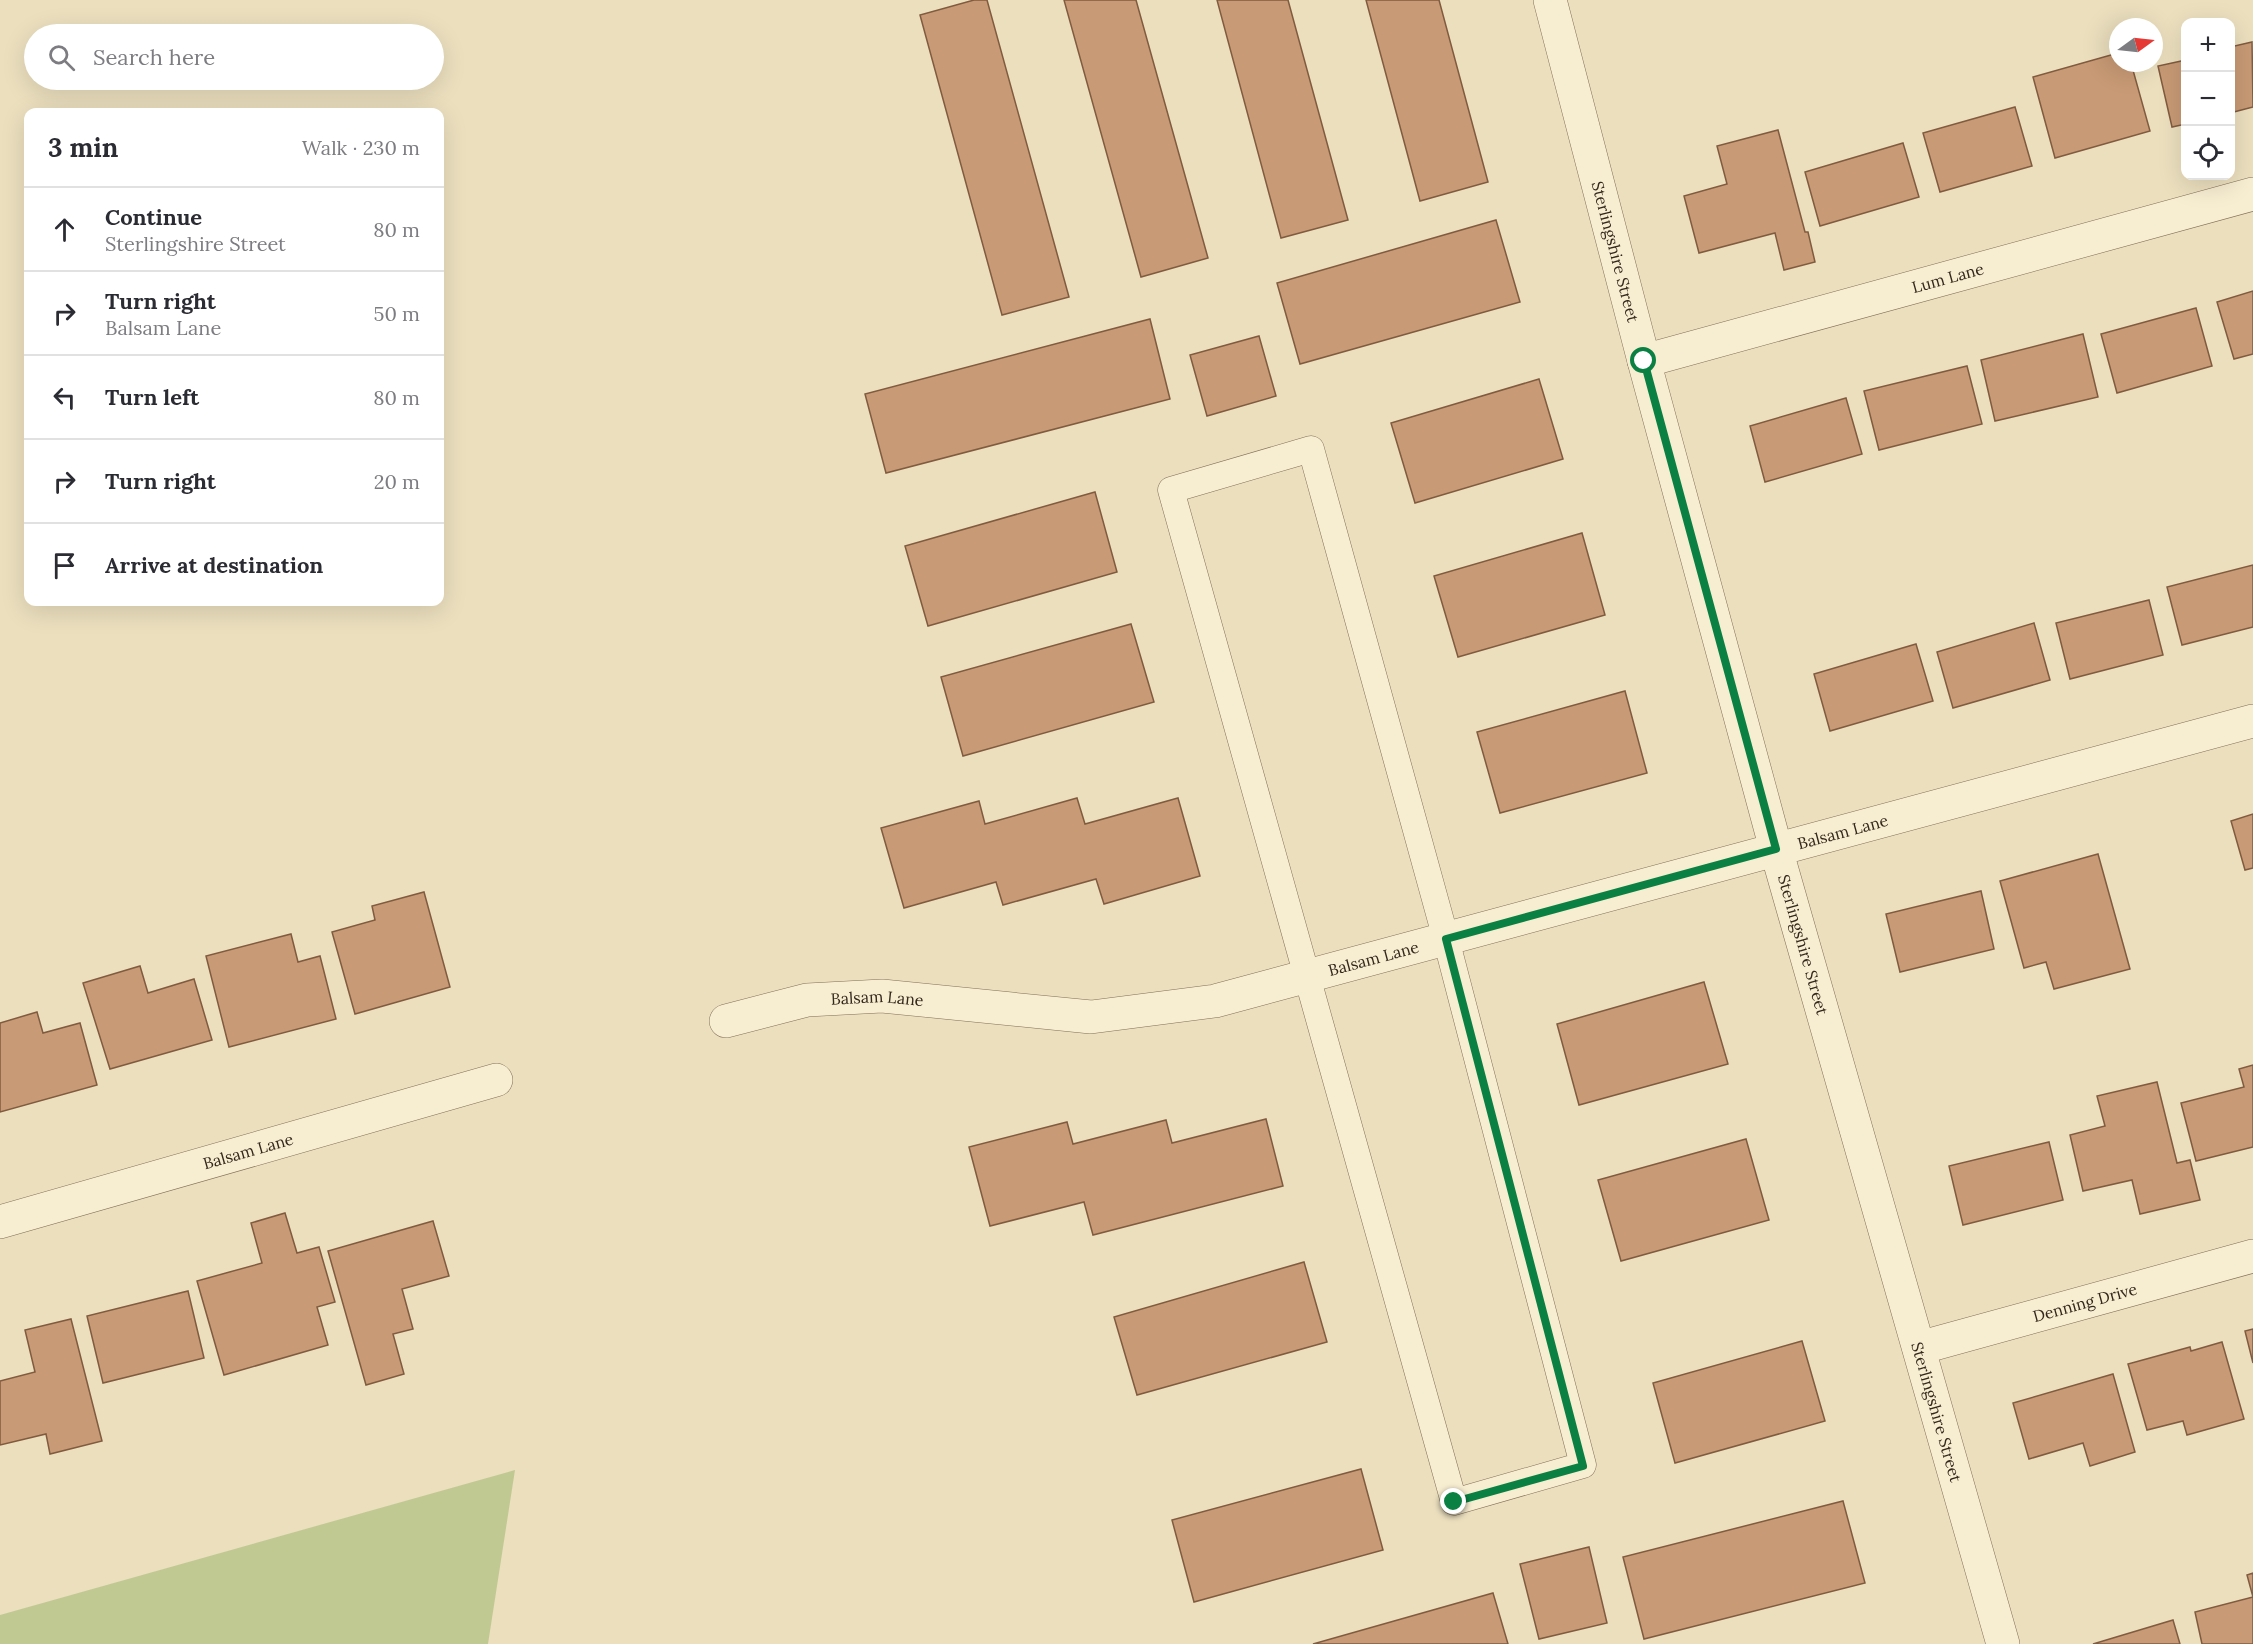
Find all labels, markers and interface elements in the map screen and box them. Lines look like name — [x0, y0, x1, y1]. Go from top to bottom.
north arrow — [2109, 18, 2163, 72]
map controls — [2181, 18, 2235, 180]
button: + — [2181, 18, 2235, 72]
search box — [24, 24, 444, 90]
icon: search — [45, 41, 78, 74]
text: Search here — [93, 43, 215, 71]
button: − — [2181, 72, 2235, 126]
button: locate — [2181, 126, 2235, 180]
text: 3 min — [48, 131, 118, 164]
text: Walk · 230 m — [302, 135, 420, 160]
street label: Sterlingshire Street — [1588, 179, 1644, 325]
text: Continue — [105, 203, 202, 231]
icon: ahead — [48, 213, 81, 246]
text: 80 m — [373, 217, 420, 242]
text: Sterlingshire Street — [105, 231, 286, 256]
street label: Lum Lane — [1910, 258, 1986, 297]
text: Turn right — [105, 287, 216, 315]
icon: right — [48, 297, 81, 330]
text: 50 m — [374, 301, 420, 326]
text: Balsam Lane — [105, 315, 221, 340]
route start — [1630, 347, 1656, 373]
icon: left — [48, 381, 81, 414]
text: Turn left — [105, 383, 199, 411]
text: 80 m — [373, 385, 420, 410]
icon: right — [48, 465, 81, 498]
text: Turn right — [105, 467, 216, 495]
text: 20 m — [374, 469, 420, 494]
icon: arrive — [48, 549, 81, 582]
text: Arrive at destination — [105, 551, 323, 579]
street label: Balsam Lane — [1795, 810, 1891, 853]
street label: Sterlingshire Street — [1774, 872, 1833, 1018]
street label: Balsam Lane — [1326, 936, 1421, 980]
street label: Balsam Lane — [830, 986, 925, 1010]
street label: Balsam Lane — [201, 1128, 296, 1173]
street label: Denning Drive — [2030, 1278, 2140, 1326]
street label: Sterlingshire Street — [1907, 1340, 1966, 1485]
route end — [1440, 1488, 1466, 1514]

